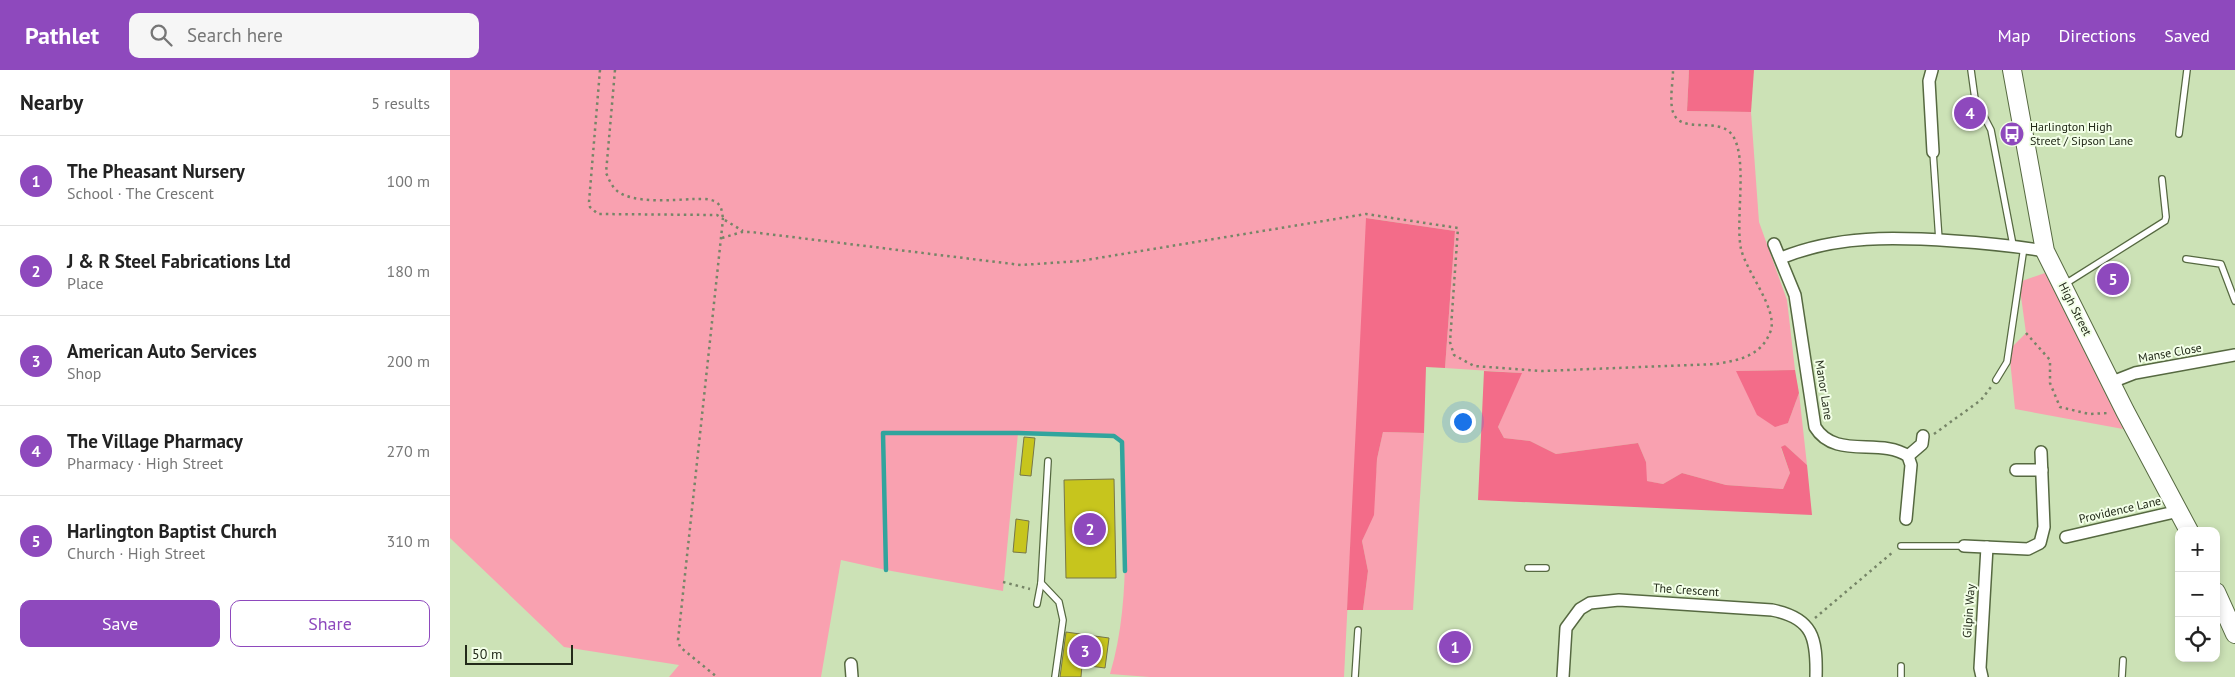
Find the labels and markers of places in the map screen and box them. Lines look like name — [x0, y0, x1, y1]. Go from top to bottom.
pin: 4 — [1954, 94, 1986, 132]
place label: Harlington High Street / Sipson Lane — [2030, 119, 2133, 148]
bus stop icon: Harlington High Street / Sipson Lane — [1999, 121, 2025, 147]
pin: 5 — [2097, 260, 2129, 298]
pin: 2 — [1074, 510, 1106, 548]
pin: 1 — [1439, 628, 1471, 666]
pin: 3 — [1069, 632, 1101, 670]

